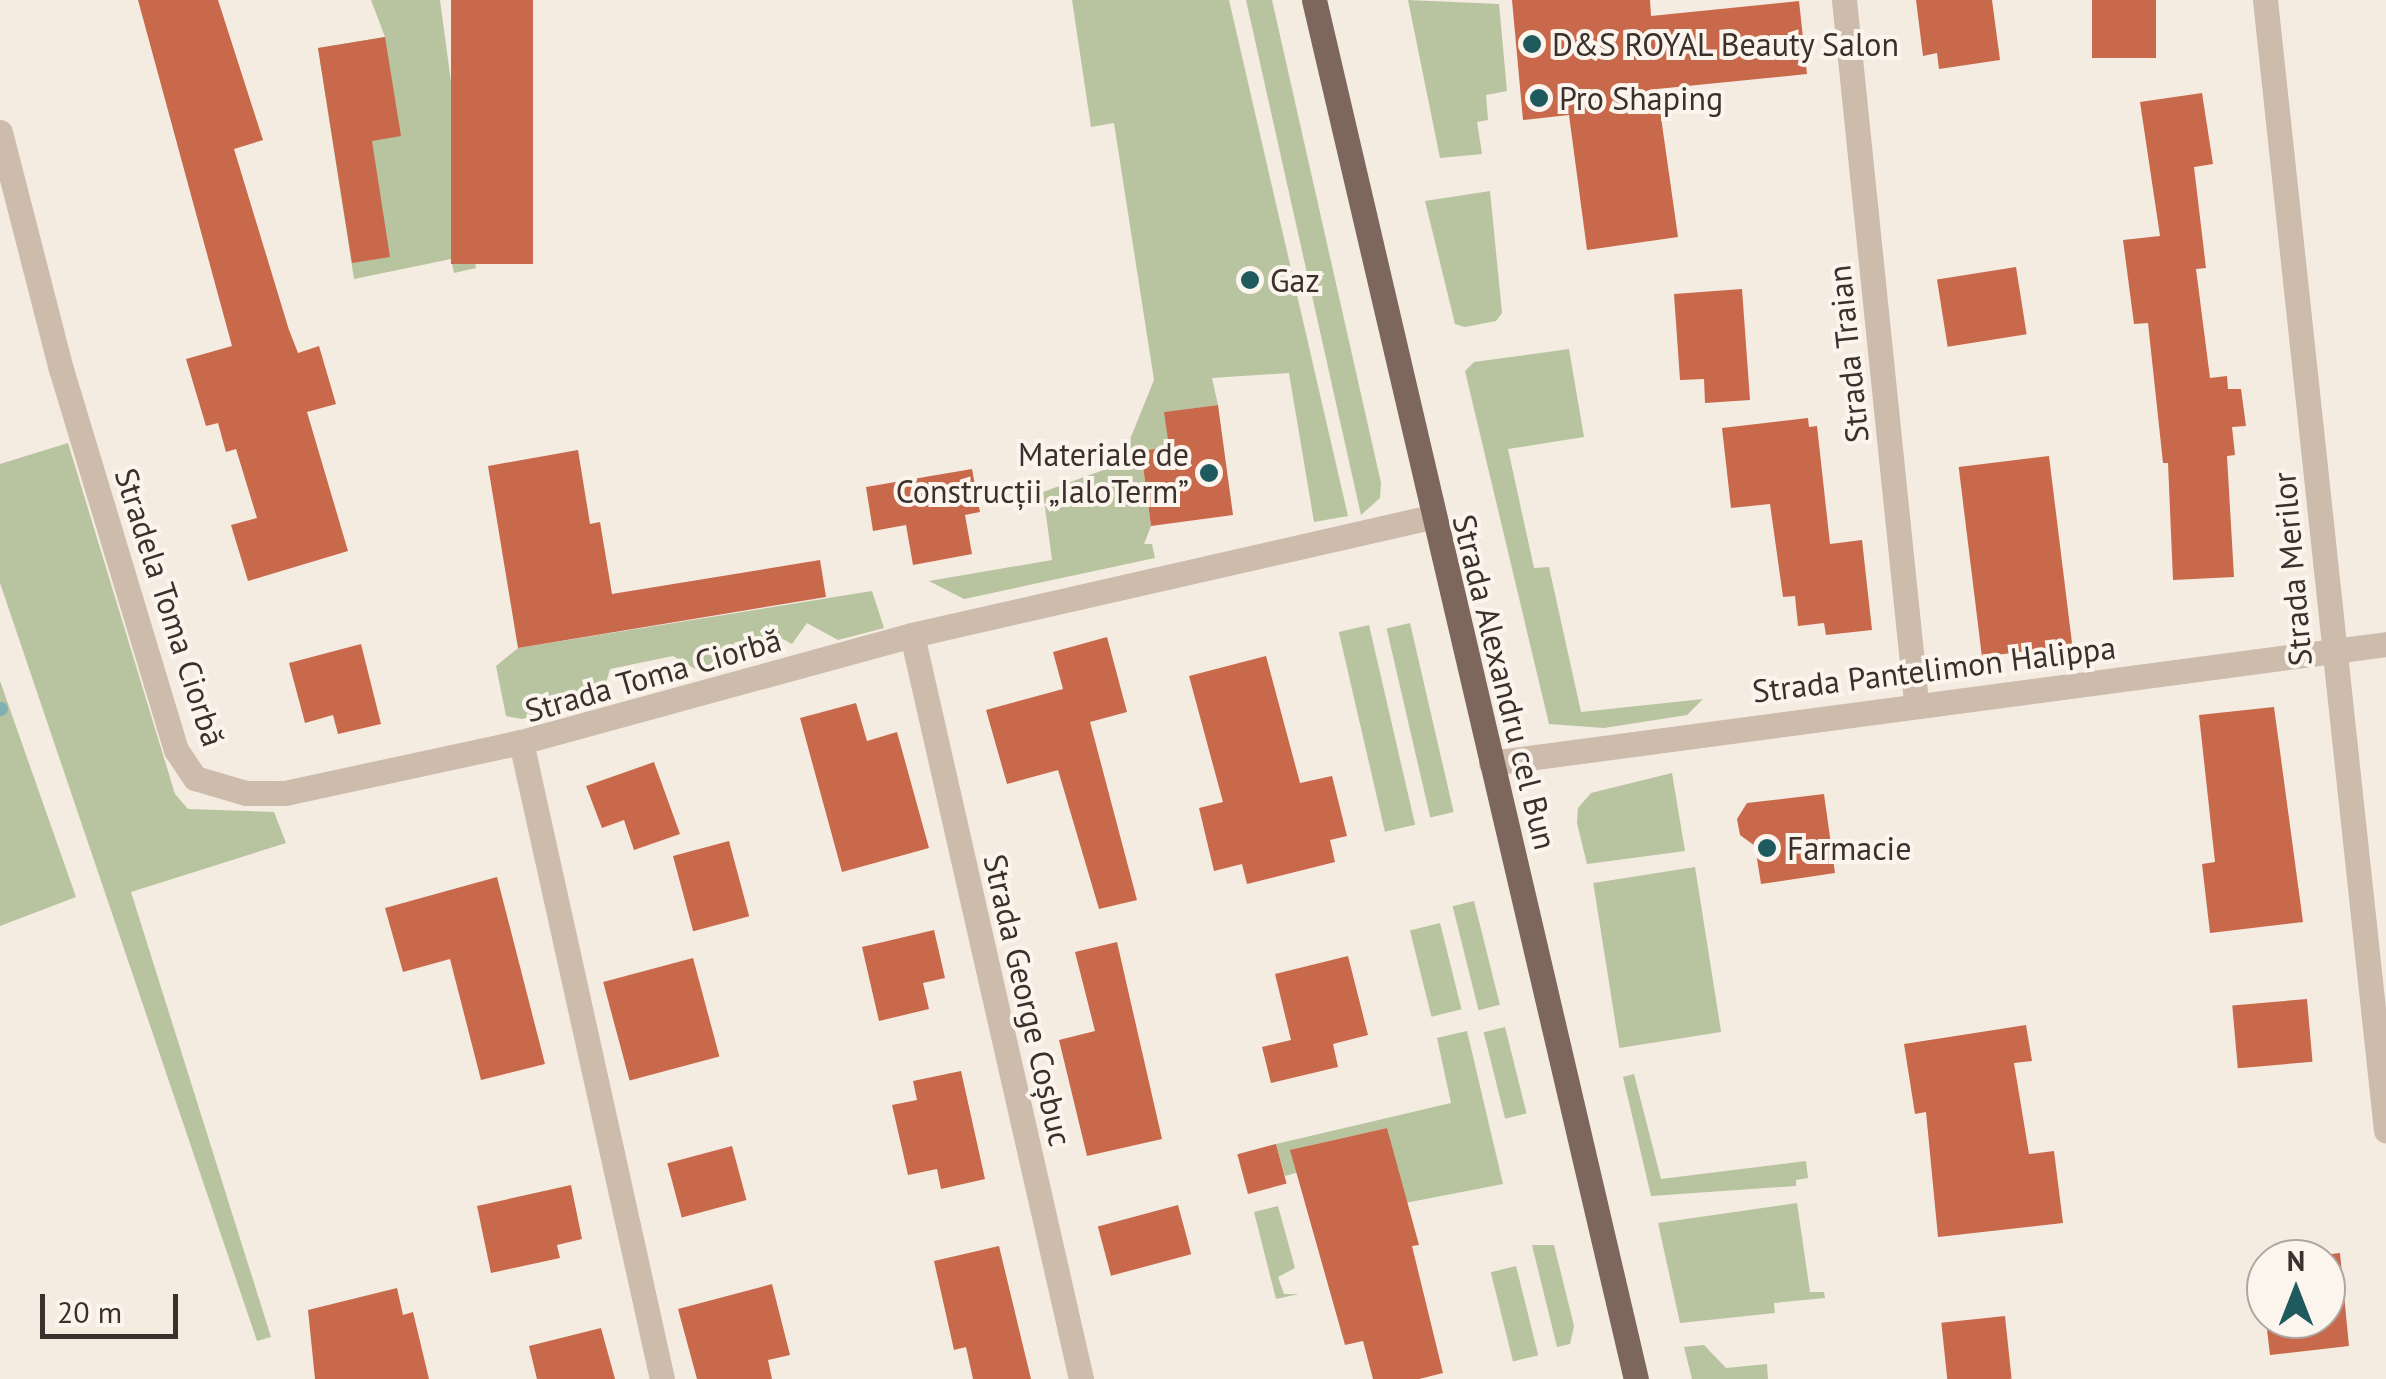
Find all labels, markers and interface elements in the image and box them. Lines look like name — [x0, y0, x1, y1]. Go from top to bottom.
place label: D&S ROYAL Beauty Salon — [1552, 25, 1901, 63]
marker: D&S ROYAL Beauty Salon — [1521, 33, 1543, 55]
place label: Pro Shaping — [1559, 79, 1723, 117]
marker: Pro Shaping — [1528, 87, 1550, 109]
place label: Gaz — [1270, 261, 1320, 299]
street label: Strada Traian — [1820, 263, 1876, 445]
marker: Gaz — [1239, 269, 1261, 291]
place label: Materiale de Construcții „IaloTerm” — [894, 436, 1189, 511]
marker: Materiale de Construcții „IaloTerm” — [1198, 462, 1220, 484]
street label: Stradela Toma Ciorbă — [107, 463, 233, 751]
street label: Strada Merilor — [2264, 470, 2320, 668]
street label: Strada Alexandru cel Bun — [1445, 510, 1565, 854]
street label: Strada Toma Ciorbă — [520, 620, 786, 730]
street label: Strada Pantelimon Halippa — [1750, 628, 2118, 710]
place label: Farmacie — [1787, 829, 1911, 867]
marker: Farmacie — [1756, 837, 1778, 859]
street label: Strada George Coșbuc — [976, 850, 1080, 1150]
north arrow — [2246, 1239, 2346, 1339]
text: N — [2287, 1242, 2305, 1279]
scale bar — [45, 1274, 182, 1336]
text: 20 m — [57, 1292, 122, 1331]

